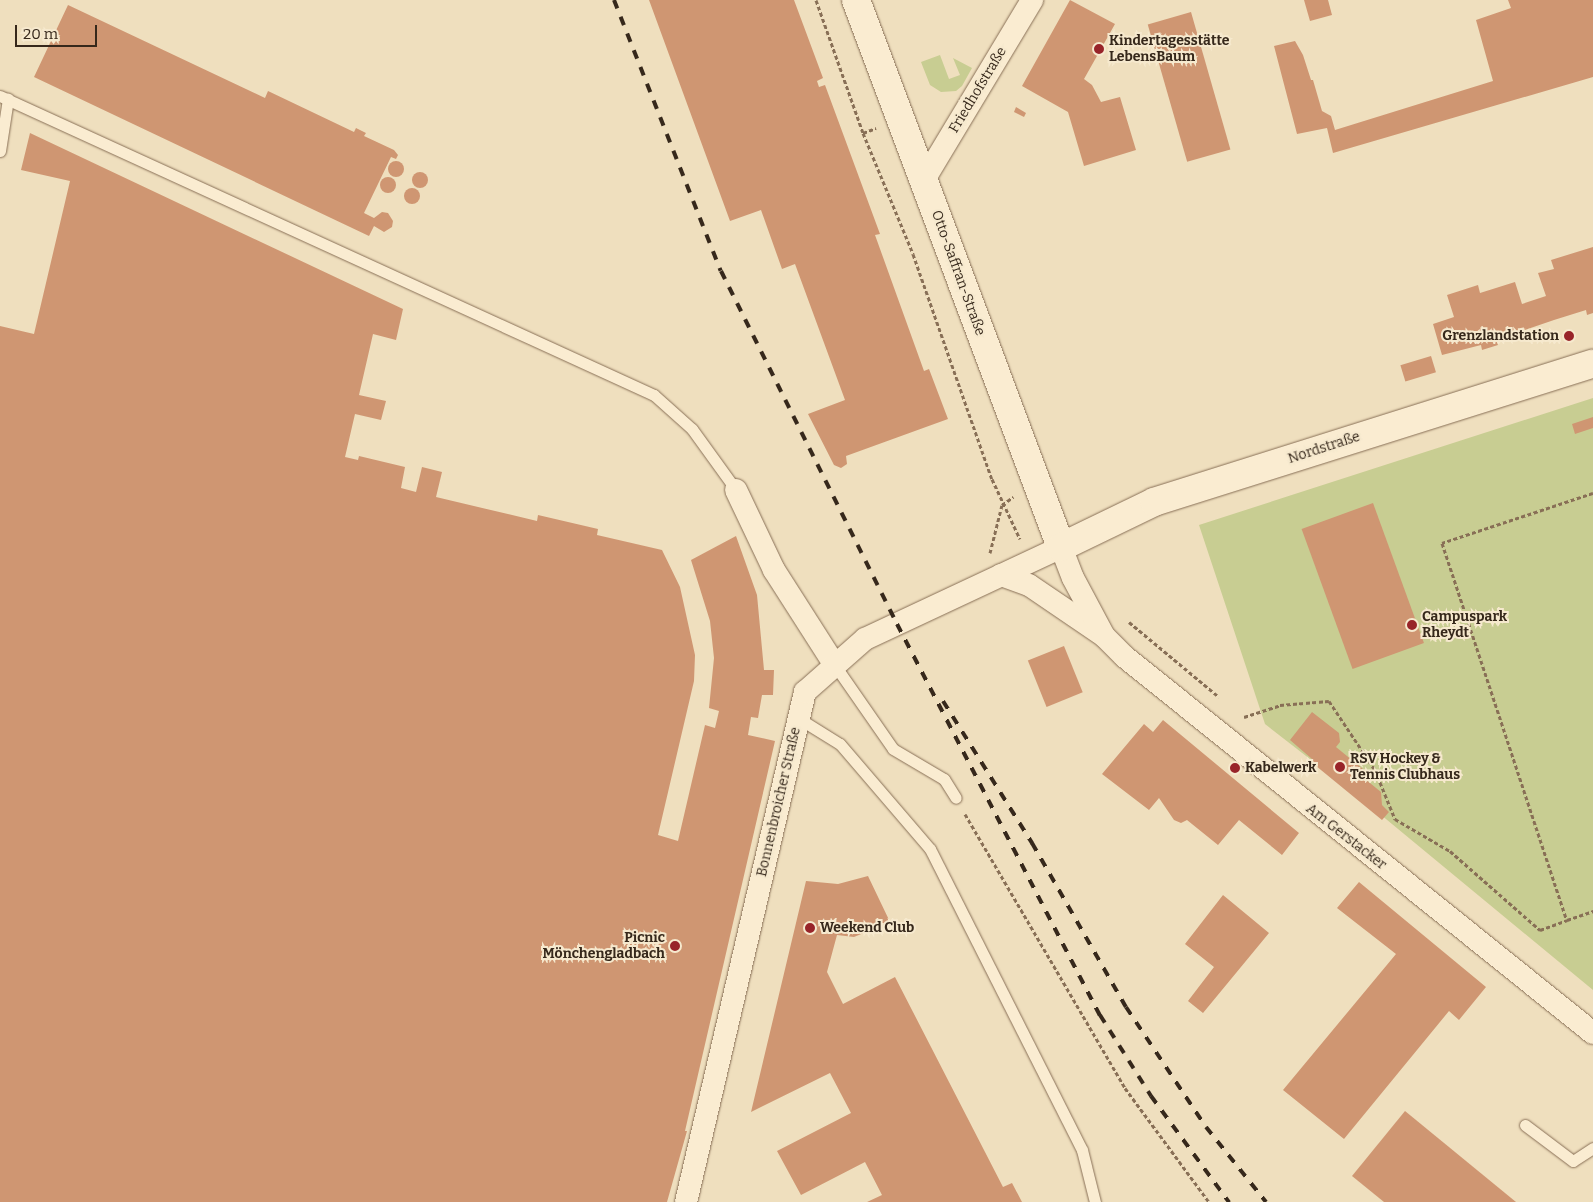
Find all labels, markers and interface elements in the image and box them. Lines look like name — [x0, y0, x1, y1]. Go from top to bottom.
scale bar — [18, 15, 100, 47]
text: 20 m — [23, 25, 58, 43]
place label: Kindertagesstätte LebensBaum — [1109, 33, 1229, 65]
marker: Kindertagesstätte LebensBaum — [1093, 43, 1105, 55]
street label: Friedhofstraße — [946, 44, 1010, 136]
street label: Otto-Saffran-Straße — [928, 208, 988, 338]
place label: Grenzlandstation — [1442, 328, 1559, 344]
marker: Grenzlandstation — [1563, 330, 1575, 342]
street label: Nordstraße — [1286, 428, 1362, 468]
place label: Campuspark Rheydt — [1422, 609, 1507, 642]
marker: Campuspark Rheydt — [1406, 619, 1418, 631]
street label: Bonnenbroicher Straße — [754, 726, 804, 878]
place label: RSV Hockey & Tennis Clubhaus — [1350, 751, 1460, 784]
place label: Kabelwerk — [1245, 760, 1316, 776]
marker: RSV Hockey & Tennis Clubhaus — [1334, 761, 1346, 773]
marker: Kabelwerk — [1229, 762, 1241, 774]
street label: Am Gerstacker — [1303, 800, 1389, 874]
place label: Weekend Club — [820, 920, 914, 936]
marker: Weekend Club — [804, 922, 816, 934]
place label: Picnic Mönchengladbach — [543, 930, 665, 962]
marker: Picnic Mönchengladbach — [669, 940, 681, 952]

